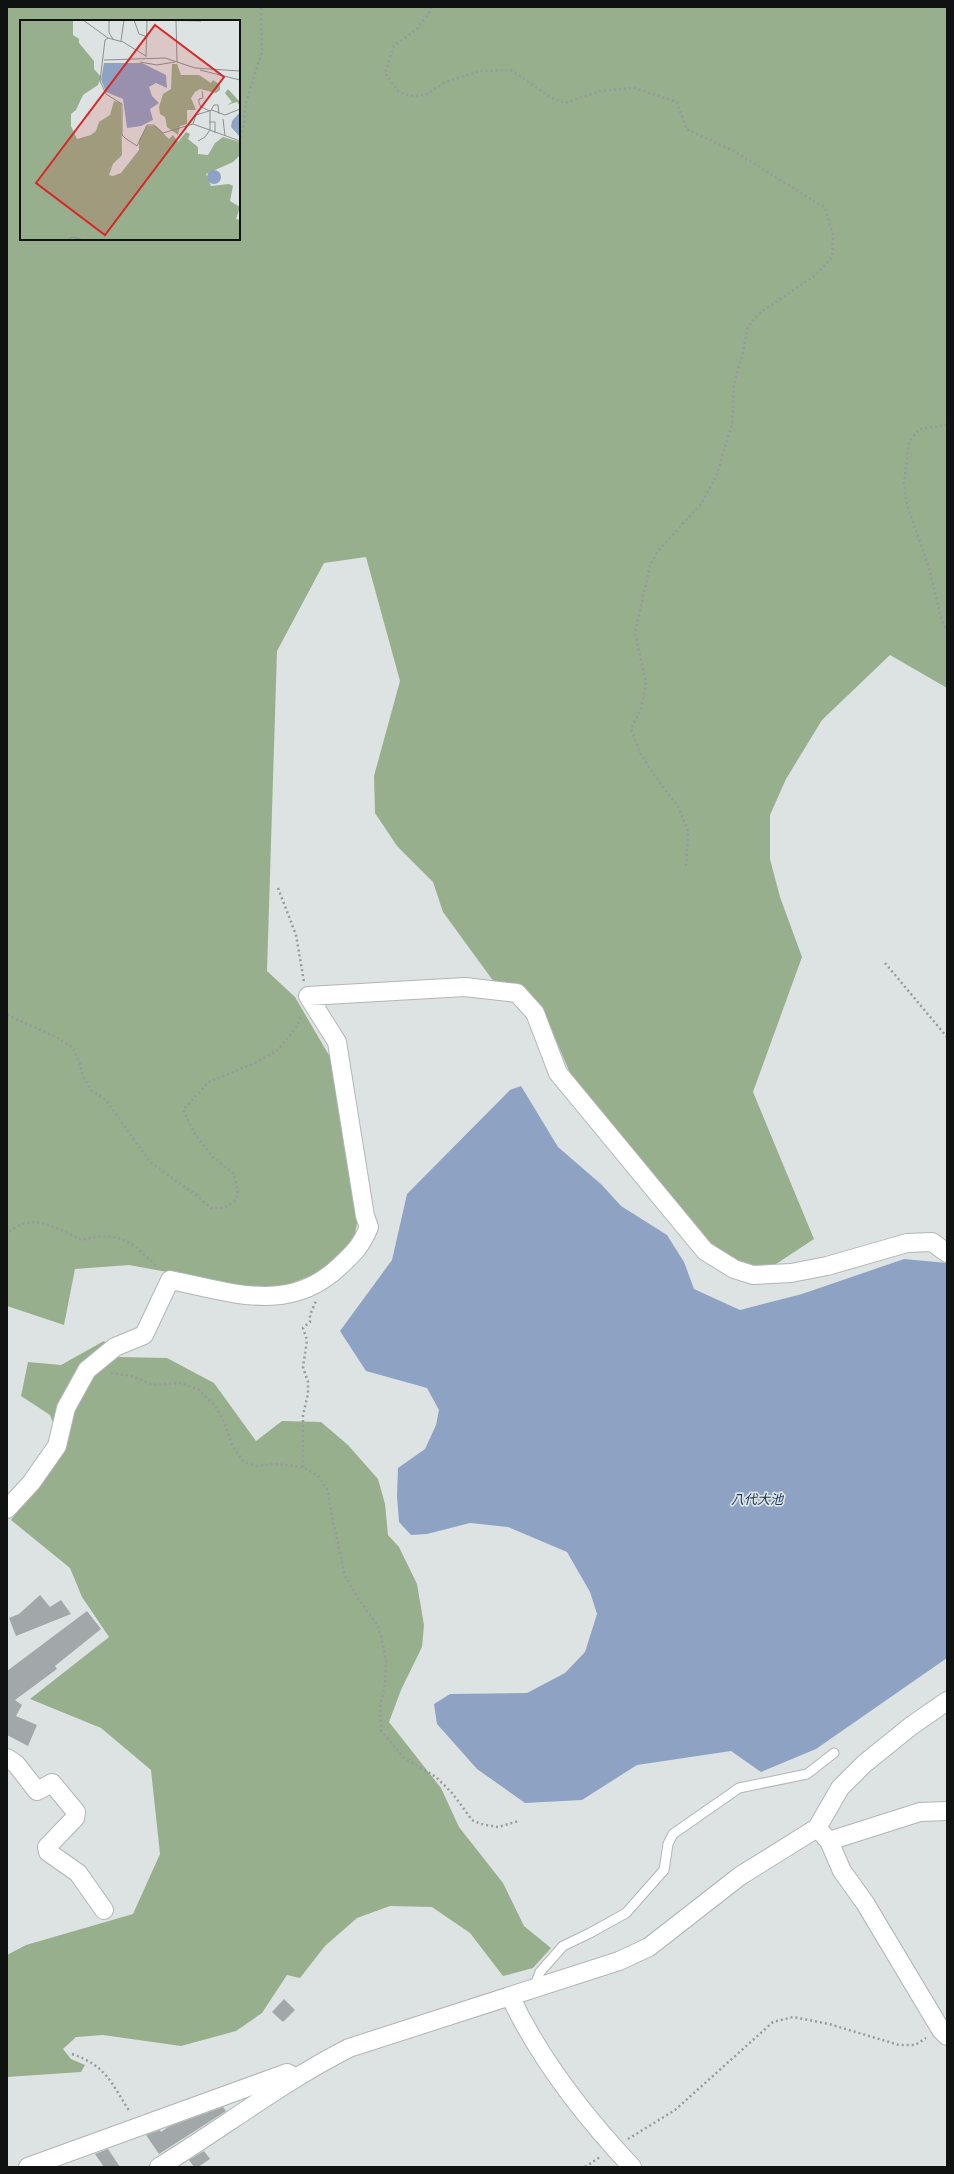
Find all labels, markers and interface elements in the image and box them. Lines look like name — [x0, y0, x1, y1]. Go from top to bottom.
inset map — [20, 20, 240, 240]
water label: 八代大池 — [731, 1492, 785, 1507]

